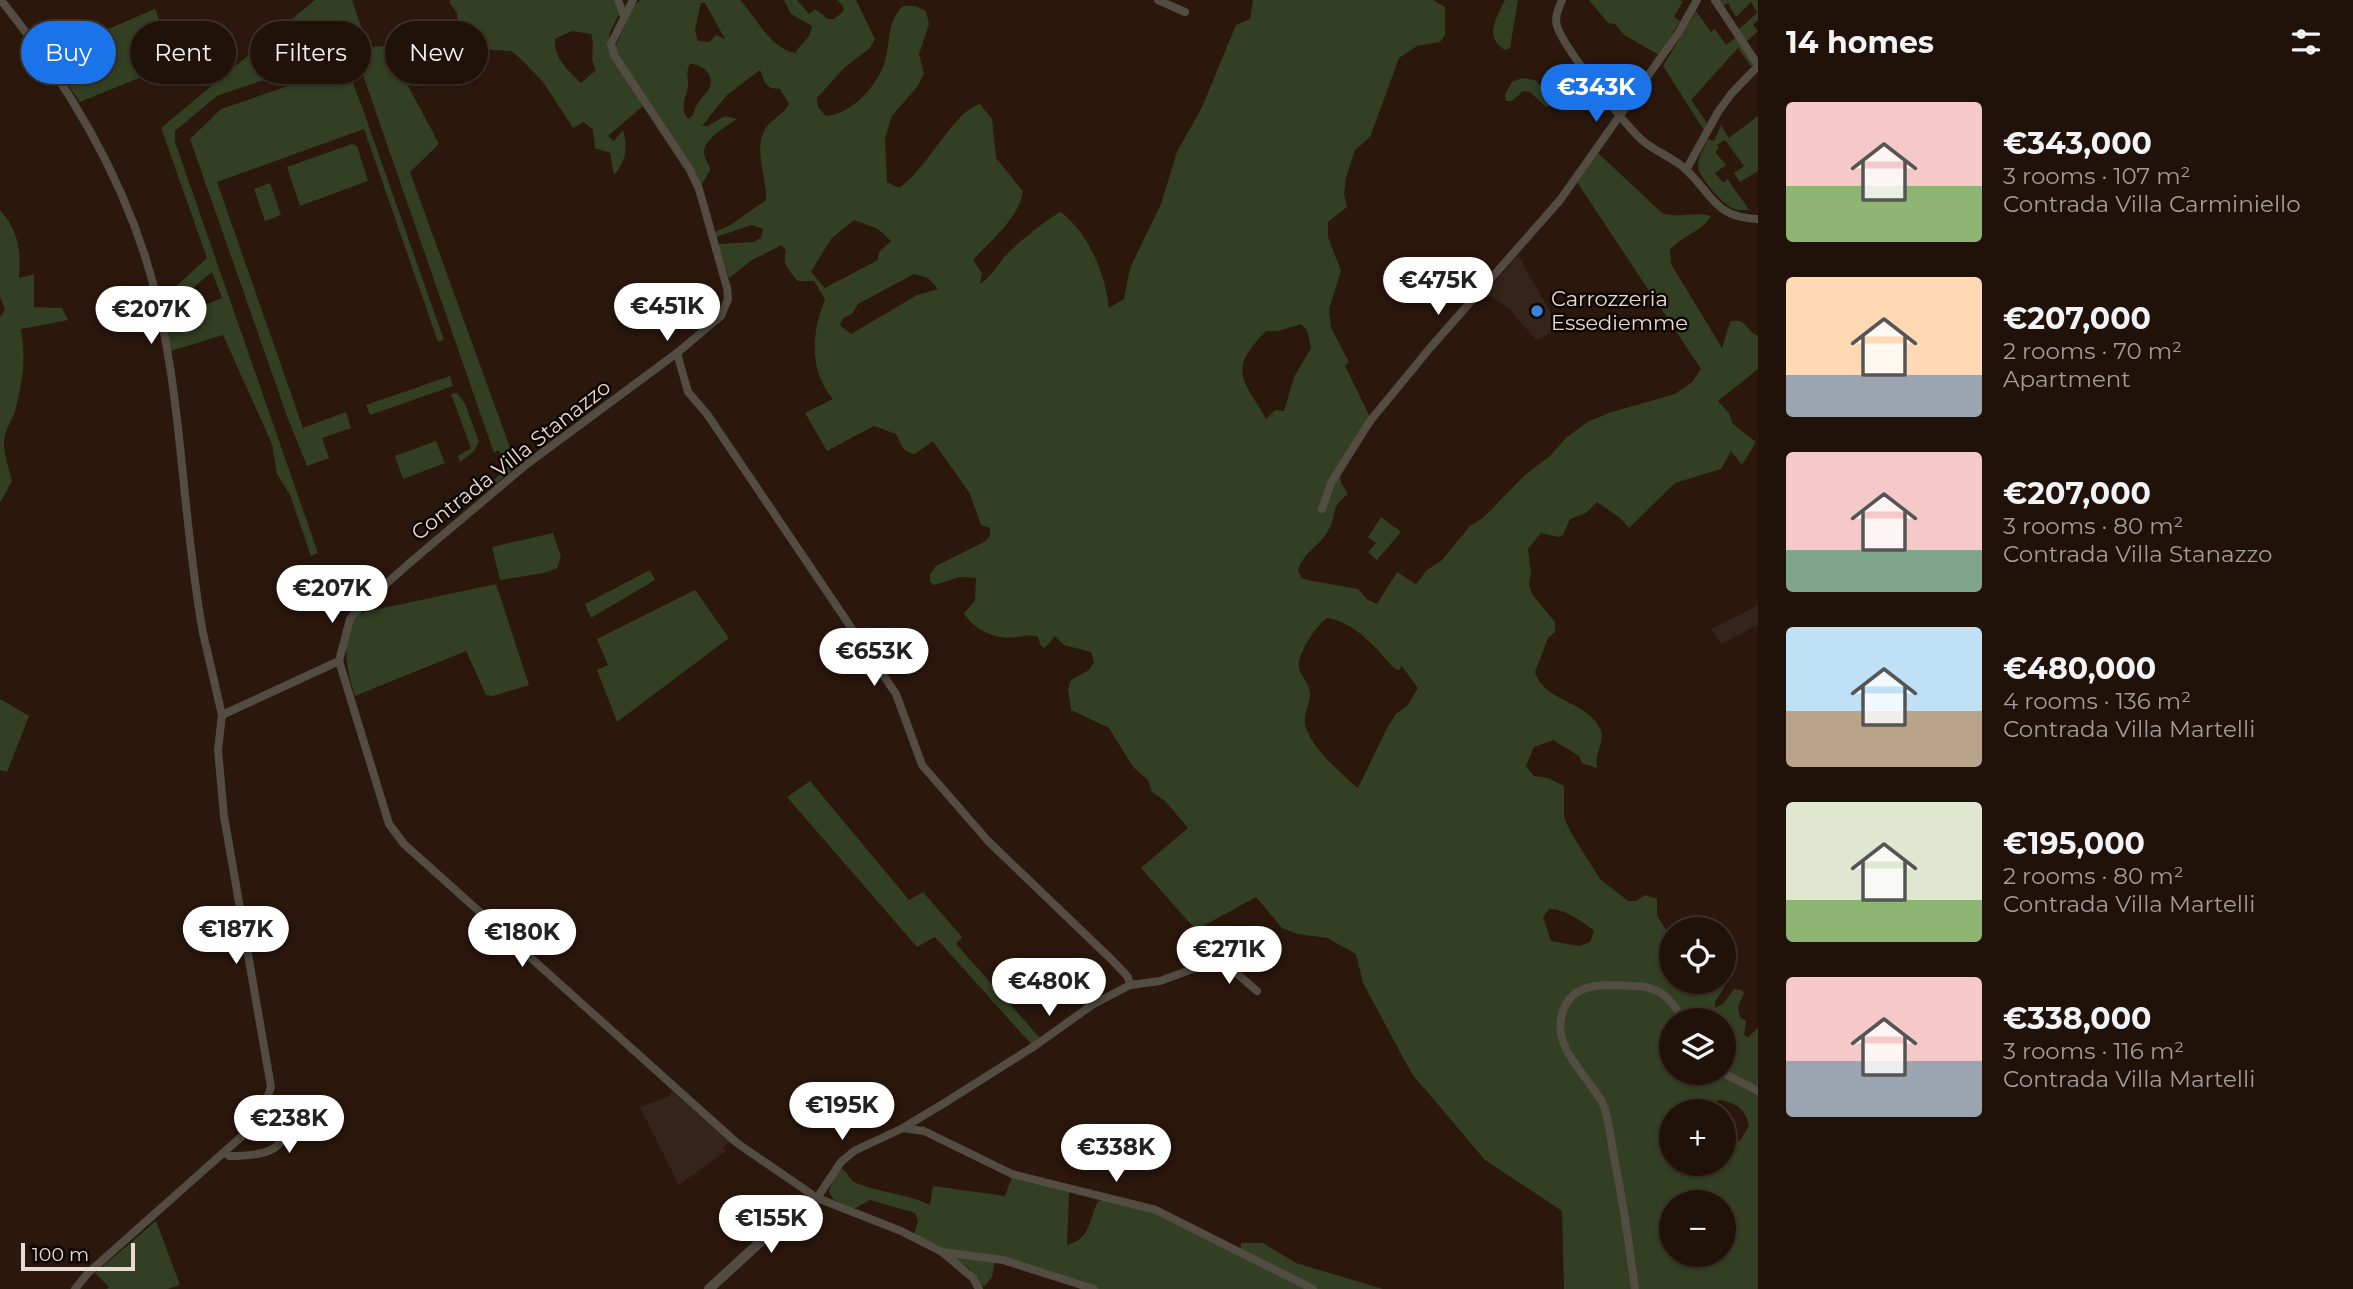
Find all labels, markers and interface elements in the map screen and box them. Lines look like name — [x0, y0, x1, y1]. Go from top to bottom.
chip: Buy — [21, 21, 116, 84]
chip: Rent — [130, 21, 236, 84]
chip: Filters — [250, 21, 371, 84]
chip: New — [385, 21, 488, 84]
icon: filters — [2287, 23, 2325, 61]
text: 14 homes — [1786, 24, 1934, 61]
pin: €343K — [1547, 64, 1645, 124]
text: €343K — [1557, 73, 1635, 101]
text: €343,000 — [2003, 125, 2152, 162]
icon: home — [1842, 130, 1926, 214]
text: 3 rooms · 107 m² — [2003, 162, 2190, 190]
text: Contrada Villa Carminiello — [2003, 190, 2301, 218]
pin: €475K — [1389, 258, 1487, 317]
text: €475K — [1399, 266, 1477, 294]
pin: €451K — [618, 284, 716, 343]
pin: €207K — [102, 286, 200, 346]
place label: Carrozzeria Essediemme — [1551, 286, 1688, 335]
text: €451K — [630, 292, 704, 320]
text: €207K — [112, 295, 190, 323]
text: €207,000 — [2003, 300, 2151, 337]
marker: Carrozzeria Essediemme — [1529, 303, 1545, 319]
icon: home — [1842, 305, 1926, 389]
text: 2 rooms · 70 m² — [2003, 337, 2182, 365]
text: Apartment — [2003, 365, 2131, 393]
street label: Contrada Villa Stanazzo — [406, 374, 615, 545]
text: €207,000 — [2003, 475, 2151, 512]
icon: home — [1842, 480, 1926, 564]
text: 3 rooms · 80 m² — [2003, 512, 2183, 540]
text: Contrada Villa Stanazzo — [2003, 540, 2272, 568]
pin: €207K — [283, 566, 381, 625]
text: €207K — [293, 574, 371, 602]
pin: €653K — [825, 628, 923, 688]
text: €653K — [835, 637, 913, 665]
text: €480,000 — [2003, 650, 2156, 687]
icon: home — [1842, 655, 1926, 739]
text: 4 rooms · 136 m² — [2003, 687, 2191, 715]
text: Contrada Villa Martelli — [2003, 715, 2255, 743]
text: €195,000 — [2003, 825, 2145, 862]
icon: home — [1842, 830, 1926, 914]
text: 2 rooms · 80 m² — [2003, 862, 2184, 890]
text: Contrada Villa Martelli — [2003, 890, 2255, 918]
pin: €187K — [187, 906, 285, 966]
pin: €180K — [473, 909, 571, 969]
text: €187K — [199, 915, 273, 943]
map controls — [1659, 917, 1736, 1267]
button: locate — [1659, 917, 1736, 994]
text: €180K — [484, 918, 560, 946]
pin: €271K — [1180, 926, 1278, 986]
text: €271K — [1193, 935, 1265, 963]
pin: €480K — [1000, 958, 1098, 1018]
text: €480K — [1008, 967, 1090, 995]
text: €338,000 — [2003, 1000, 2151, 1037]
icon: home — [1842, 1005, 1926, 1089]
button: layers — [1659, 1008, 1736, 1085]
text: 3 rooms · 116 m² — [2003, 1037, 2184, 1065]
text: Contrada Villa Martelli — [2003, 1065, 2255, 1093]
pin: €195K — [793, 1082, 891, 1142]
text: €195K — [805, 1091, 879, 1119]
pin: €238K — [240, 1096, 338, 1155]
button: + — [1659, 1099, 1736, 1176]
text: €238K — [250, 1104, 328, 1132]
pin: €338K — [1067, 1124, 1165, 1184]
text: €338K — [1077, 1133, 1155, 1161]
button: − — [1659, 1190, 1736, 1267]
pin: €155K — [722, 1196, 820, 1255]
text: €155K — [735, 1204, 807, 1232]
scale bar — [21, 1240, 135, 1272]
text: 100 m — [32, 1243, 89, 1266]

